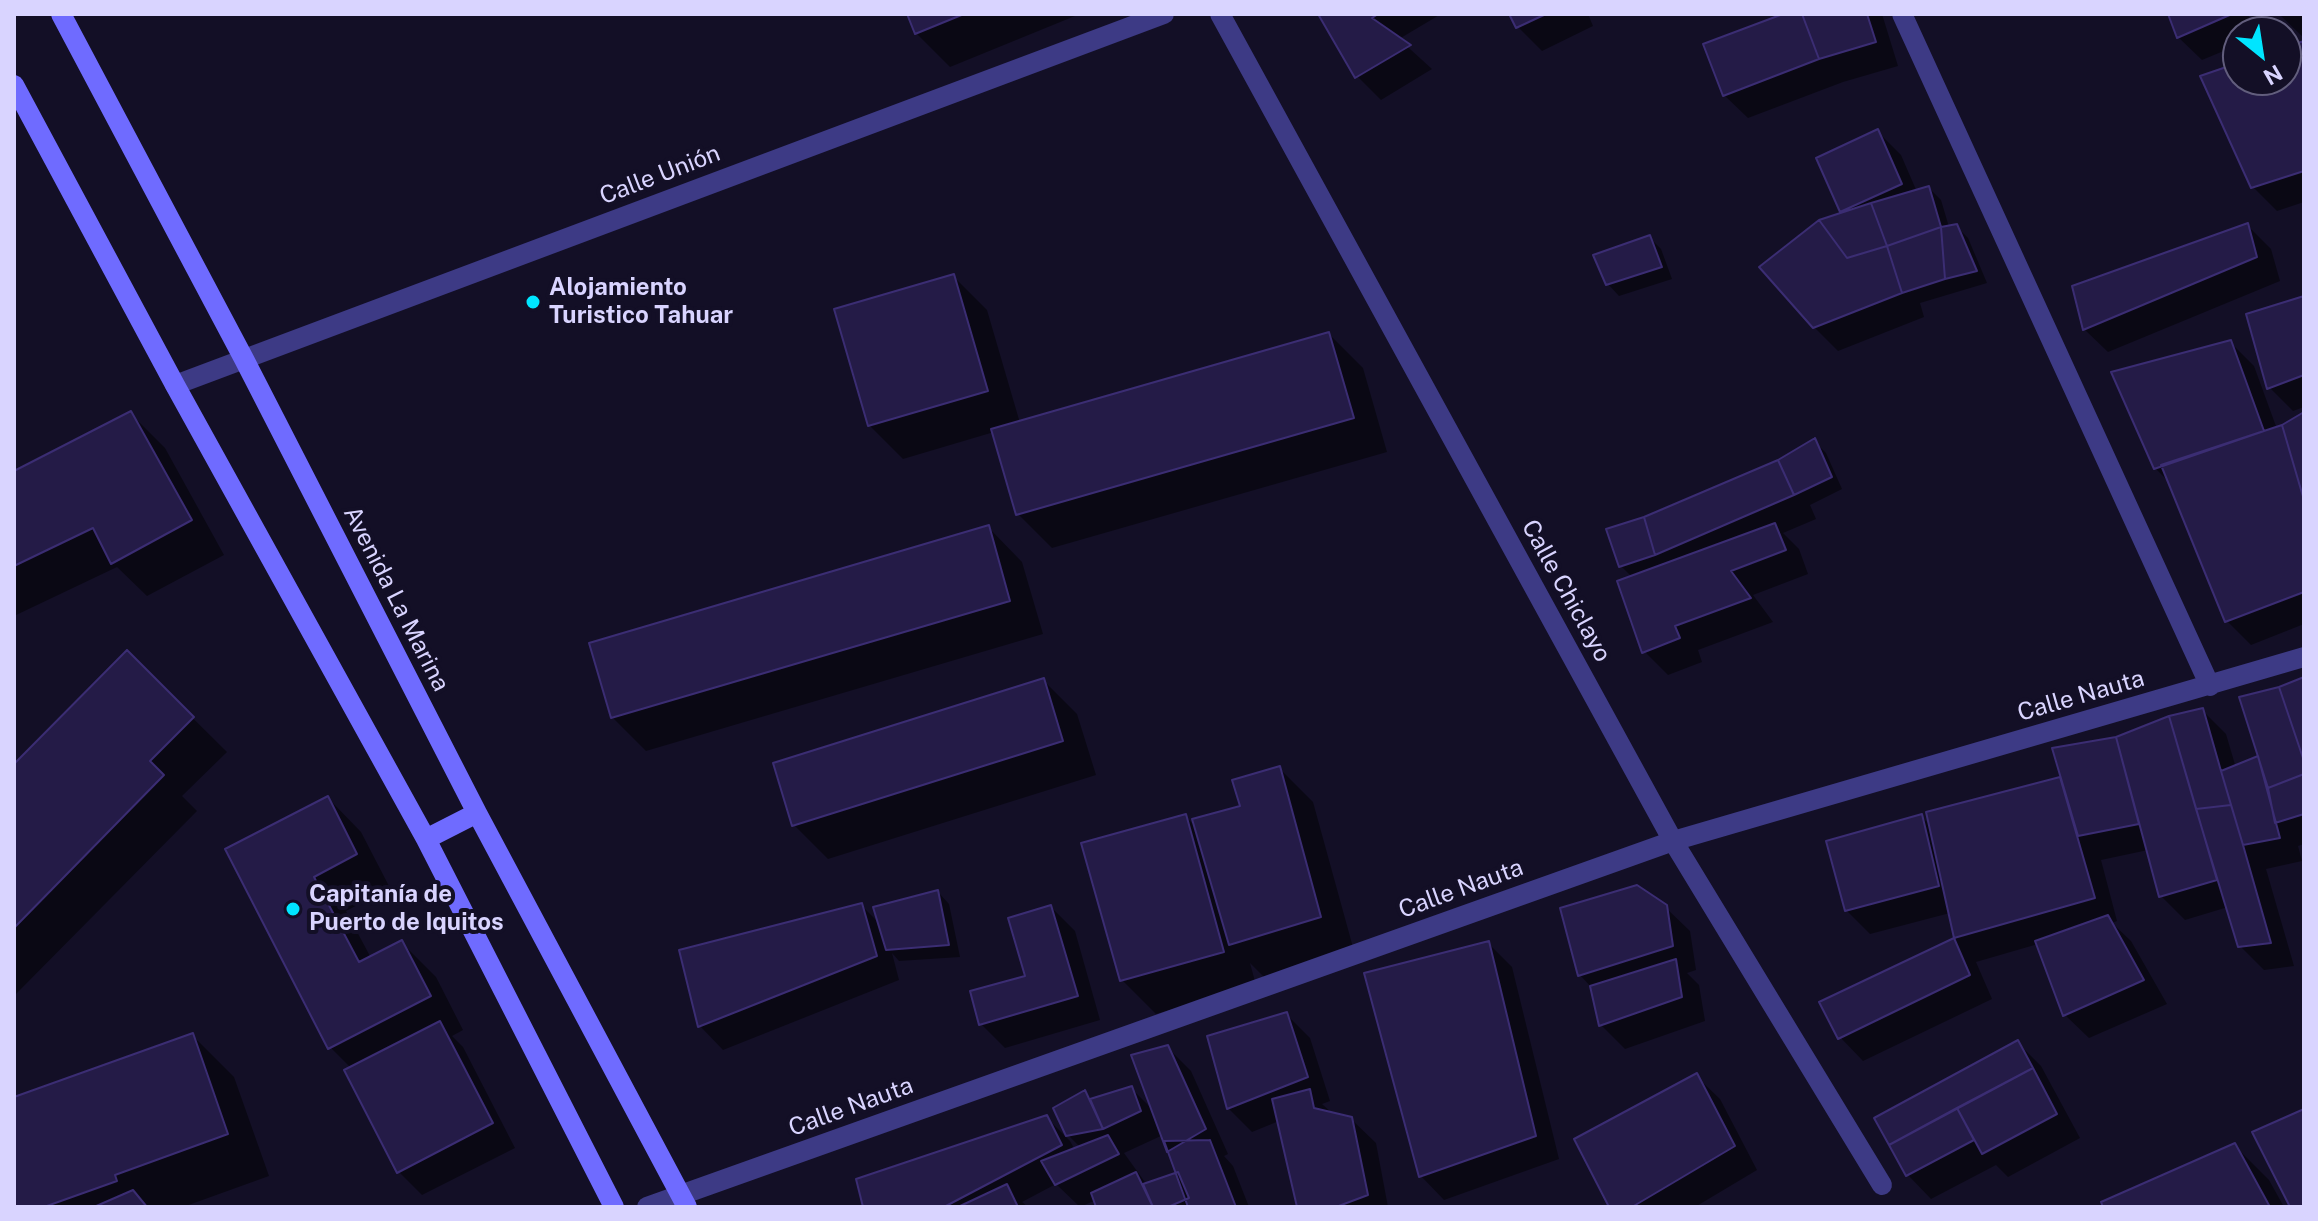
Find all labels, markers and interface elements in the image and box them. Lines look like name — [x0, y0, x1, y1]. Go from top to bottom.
north arrow — [2222, 16, 2302, 96]
text: N — [2259, 59, 2287, 91]
street label: Calle Unión — [596, 139, 724, 211]
place label: Alojamiento Turistico Tahuar — [549, 274, 733, 330]
marker: Alojamiento Turistico Tahuar — [524, 293, 542, 311]
street label: Avenida La Marina — [337, 502, 455, 696]
street label: Calle Chiclayo — [1515, 515, 1617, 667]
street label: Calle Nauta — [2014, 664, 2148, 728]
street label: Calle Nauta — [1395, 853, 1527, 925]
place label: Capitanía de Puerto de Iquitos — [309, 881, 504, 937]
marker: Capitanía de Puerto de Iquitos — [284, 900, 302, 918]
street label: Calle Nauta — [785, 1071, 917, 1143]

